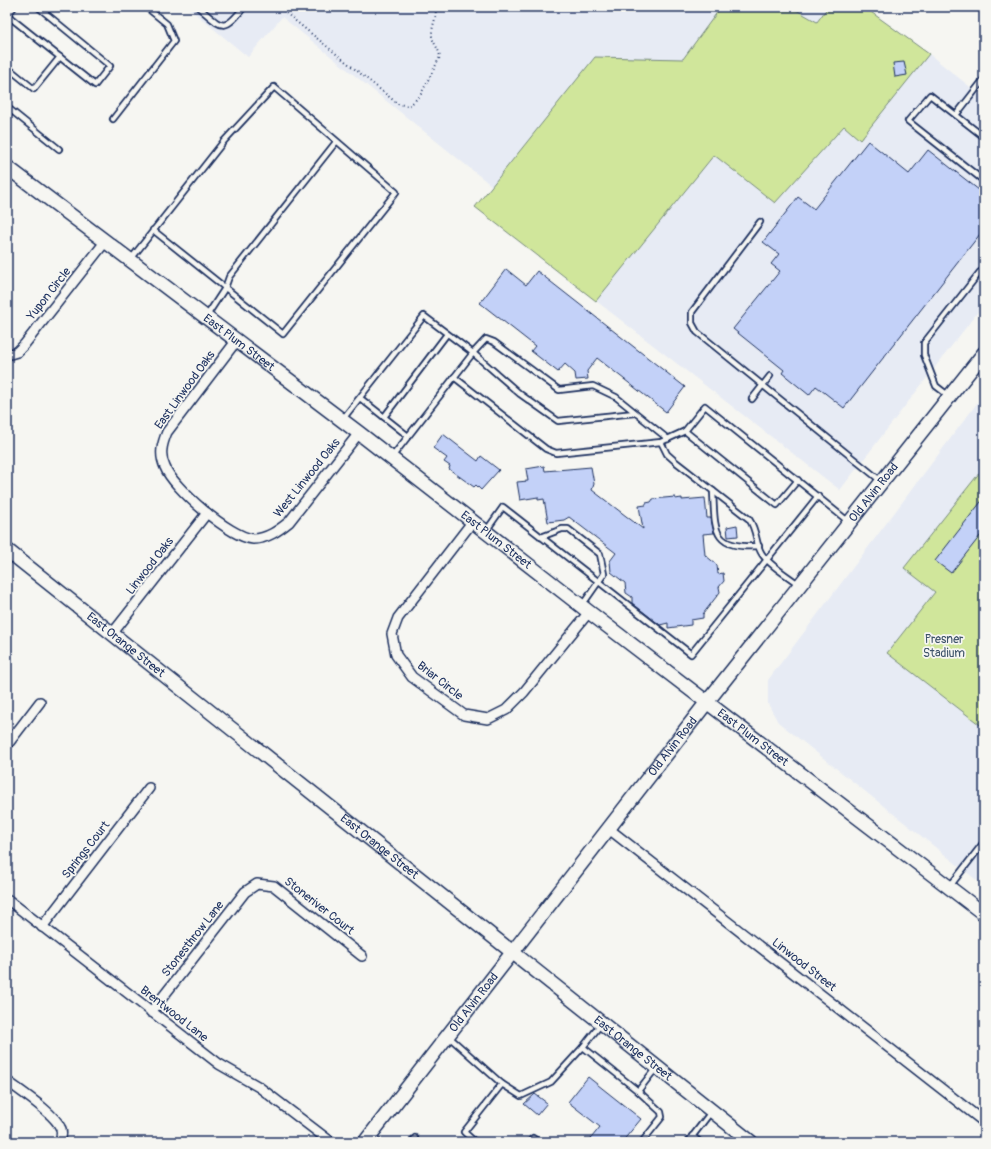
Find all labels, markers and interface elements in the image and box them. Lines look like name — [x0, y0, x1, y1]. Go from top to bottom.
street label: Yupon Circle — [23, 265, 74, 324]
street label: East Plum Street — [200, 311, 278, 374]
street label: East Linwood Oaks — [152, 347, 219, 432]
street label: West Linwood Oaks — [270, 435, 344, 521]
street label: Old Alvin Road — [845, 460, 902, 525]
street label: East Plum Street — [458, 508, 535, 572]
street label: Linwood Oaks — [123, 534, 177, 598]
street label: East Orange Street — [84, 609, 168, 680]
park label: Presner Stadium — [923, 632, 965, 661]
street label: Briar Circle — [414, 658, 466, 704]
street label: East Plum Street — [714, 705, 792, 769]
street label: Old Alvin Road — [645, 714, 700, 779]
street label: East Orange Street — [337, 811, 422, 882]
street label: Springs Court — [59, 818, 113, 882]
street label: Stoneriver Court — [281, 874, 357, 938]
street label: Stonesthrow Lane — [159, 898, 227, 980]
street label: Linwood Street — [769, 935, 839, 995]
street label: Old Alvin Road — [446, 969, 502, 1035]
street label: Brentwood Lane — [137, 983, 211, 1045]
street label: East Orange Street — [591, 1012, 675, 1084]

